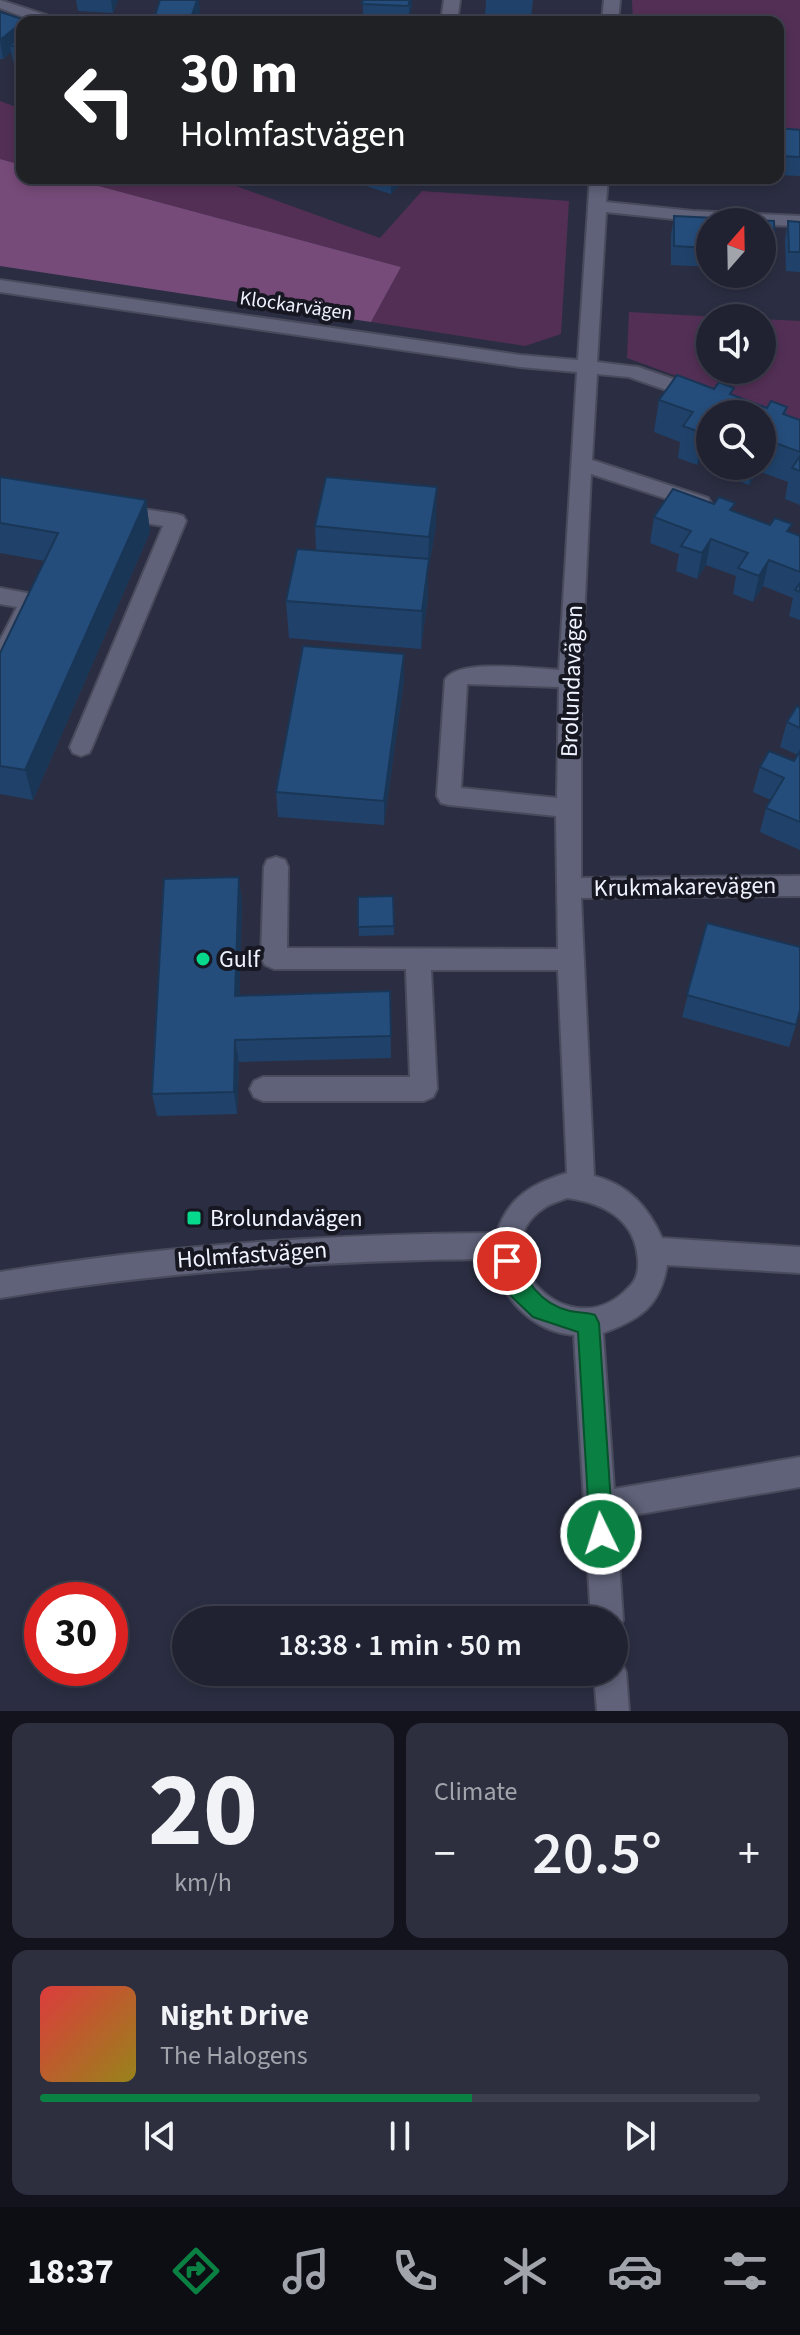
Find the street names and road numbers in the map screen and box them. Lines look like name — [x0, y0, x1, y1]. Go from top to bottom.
street label: Klockarvägen — [238, 284, 354, 328]
street label: Brolundavägen — [552, 604, 592, 758]
street label: Krukmakarevägen — [593, 868, 777, 906]
street label: Holmfastvägen — [176, 1232, 328, 1278]

